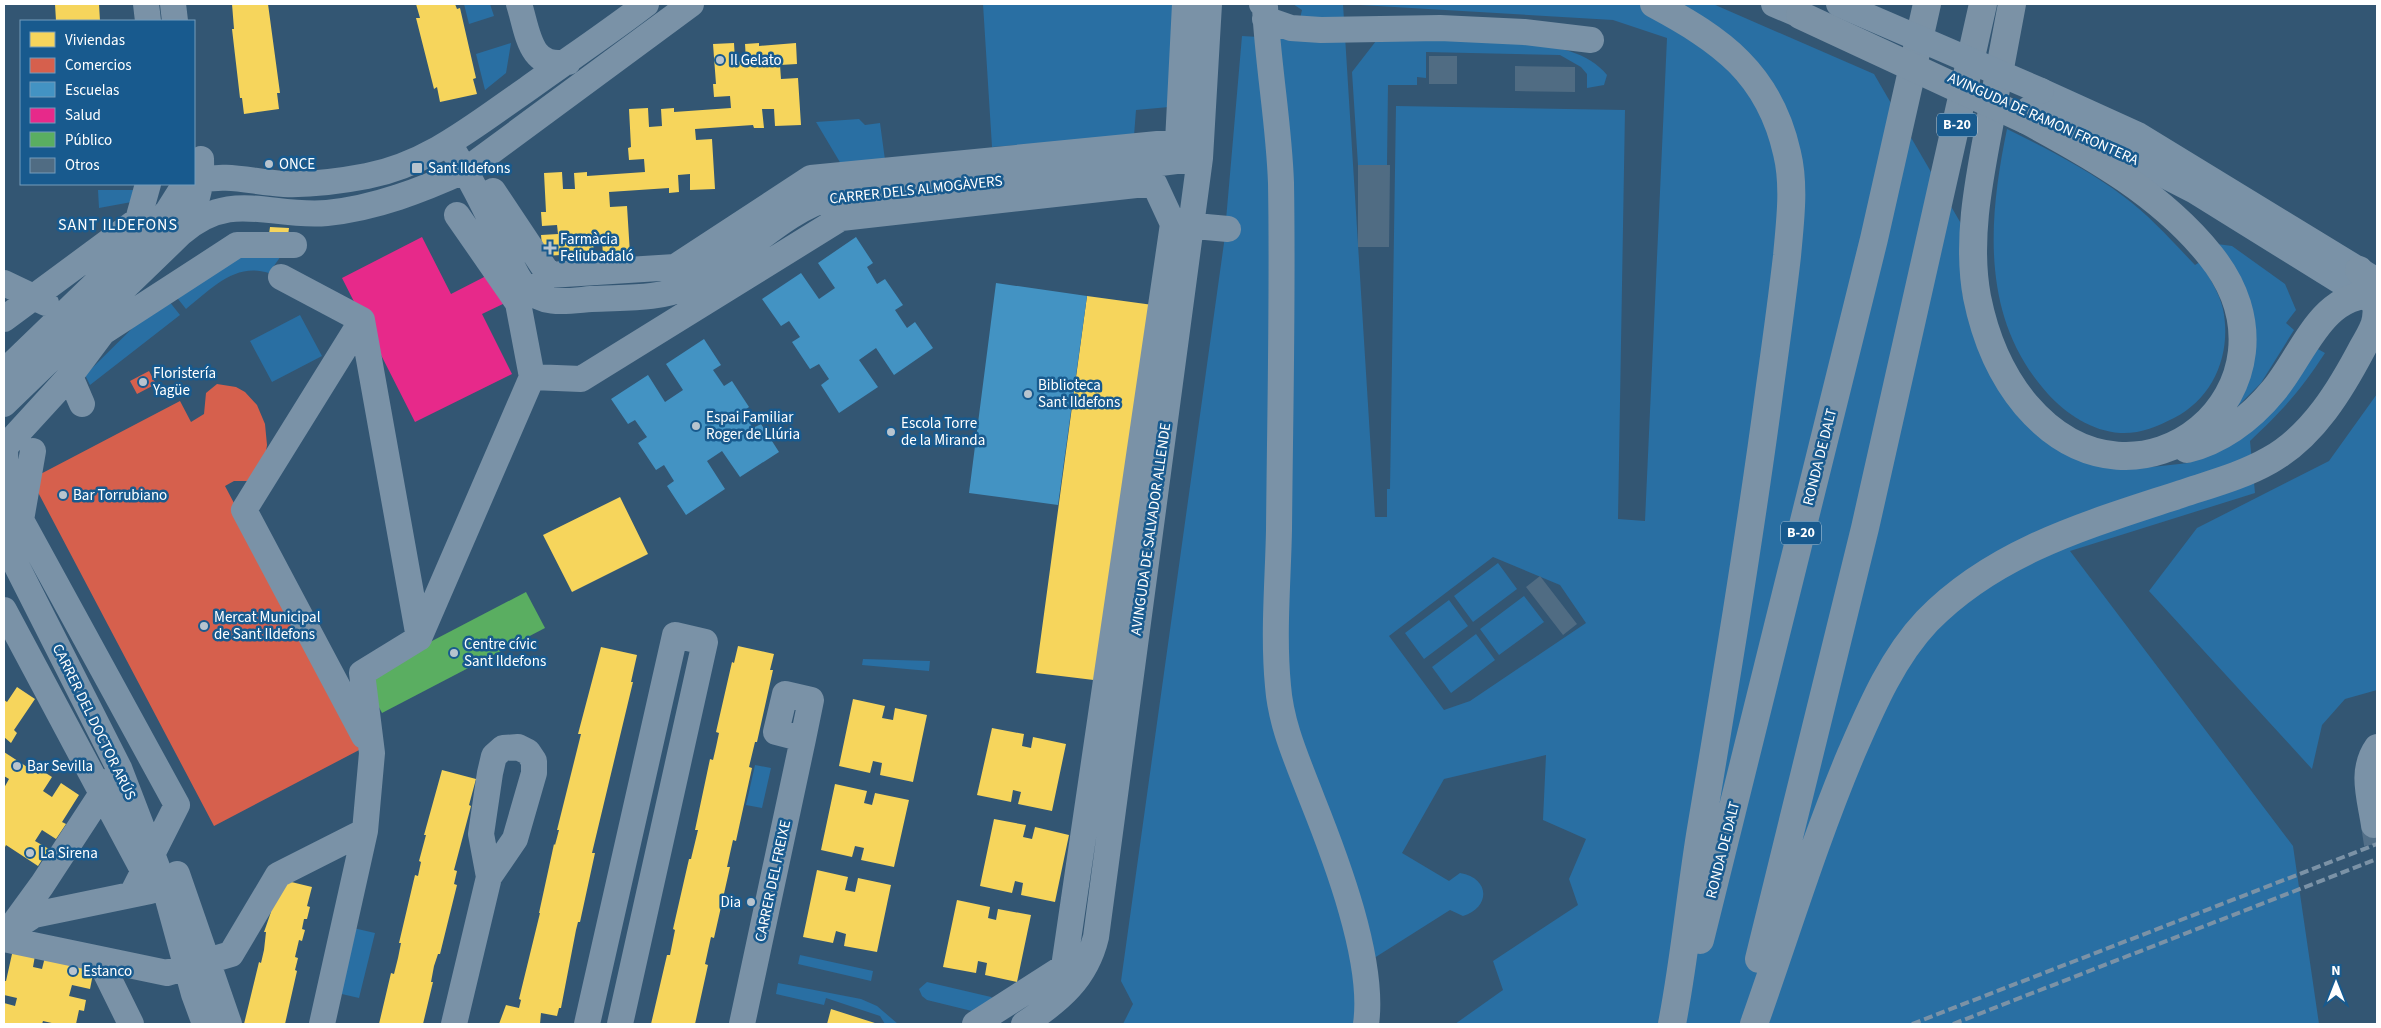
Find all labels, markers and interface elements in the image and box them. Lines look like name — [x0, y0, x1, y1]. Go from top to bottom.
legend — [20, 20, 195, 185]
text: Viviendas — [65, 30, 125, 51]
place label: Il Gelato — [730, 50, 782, 71]
marker: Il Gelato — [714, 54, 726, 66]
text: Comercios — [65, 55, 132, 76]
street label: AVINGUDA DE RAMON FRONTERA — [1944, 67, 2143, 171]
text: Escuelas — [65, 80, 119, 101]
text: Salud — [65, 105, 101, 126]
road number: B-20 — [1937, 114, 1977, 136]
text: Público — [65, 130, 112, 151]
place label: ONCE — [279, 154, 315, 175]
text: Otros — [65, 155, 99, 176]
marker: ONCE — [263, 158, 275, 170]
place label: Sant Ildefons — [428, 158, 510, 179]
marker: Sant Ildefons — [410, 161, 424, 175]
street label: CARRER DELS ALMOGÀVERS — [829, 170, 1003, 210]
district label: SANT ILDEFONS — [58, 214, 178, 236]
place label: Farmàcia Feliubadaló — [560, 229, 634, 267]
marker: Farmàcia Feliubadaló — [544, 242, 556, 254]
place label: Floristería Yagüe — [152, 363, 216, 401]
place label: Biblioteca Sant Ildefons — [1038, 375, 1120, 413]
marker: Floristería Yagüe — [137, 376, 149, 388]
marker: Biblioteca Sant Ildefons — [1022, 388, 1034, 400]
street label: RONDA DE DALT — [1798, 406, 1842, 508]
place label: Espai Familiar Roger de Llúria — [706, 407, 800, 445]
place label: Escola Torre de la Miranda — [901, 413, 985, 451]
marker: Espai Familiar Roger de Llúria — [690, 420, 702, 432]
street label: AVINGUDA DE SALVADOR ALLENDE — [1126, 421, 1176, 637]
marker: Escola Torre de la Miranda — [885, 426, 897, 438]
place label: Bar Torrubiano — [73, 485, 167, 506]
marker: Bar Torrubiano — [57, 489, 69, 501]
road number: B-20 — [1781, 522, 1821, 544]
place label: Mercat Municipal de Sant Ildefons — [214, 607, 321, 645]
marker: Mercat Municipal de Sant Ildefons — [198, 620, 210, 632]
place label: Centre cívic Sant Ildefons — [464, 634, 546, 672]
street label: CARRER DEL DOCTOR ARÚS — [47, 640, 141, 804]
marker: Centre cívic Sant Ildefons — [448, 647, 460, 659]
place label: Bar Sevilla — [27, 756, 93, 777]
marker: Bar Sevilla — [11, 760, 23, 772]
street label: RONDA DE DALT — [1701, 799, 1745, 901]
street label: CARRER DEL FREIXE — [750, 818, 796, 944]
place label: La Sirena — [40, 843, 98, 864]
marker: La Sirena — [24, 847, 36, 859]
place label: Dia — [721, 892, 741, 913]
marker: Dia — [745, 896, 757, 908]
north arrow — [2311, 958, 2361, 1008]
place label: Estanco — [83, 961, 132, 982]
text: N — [2331, 961, 2341, 981]
marker: Estanco — [67, 965, 79, 977]

